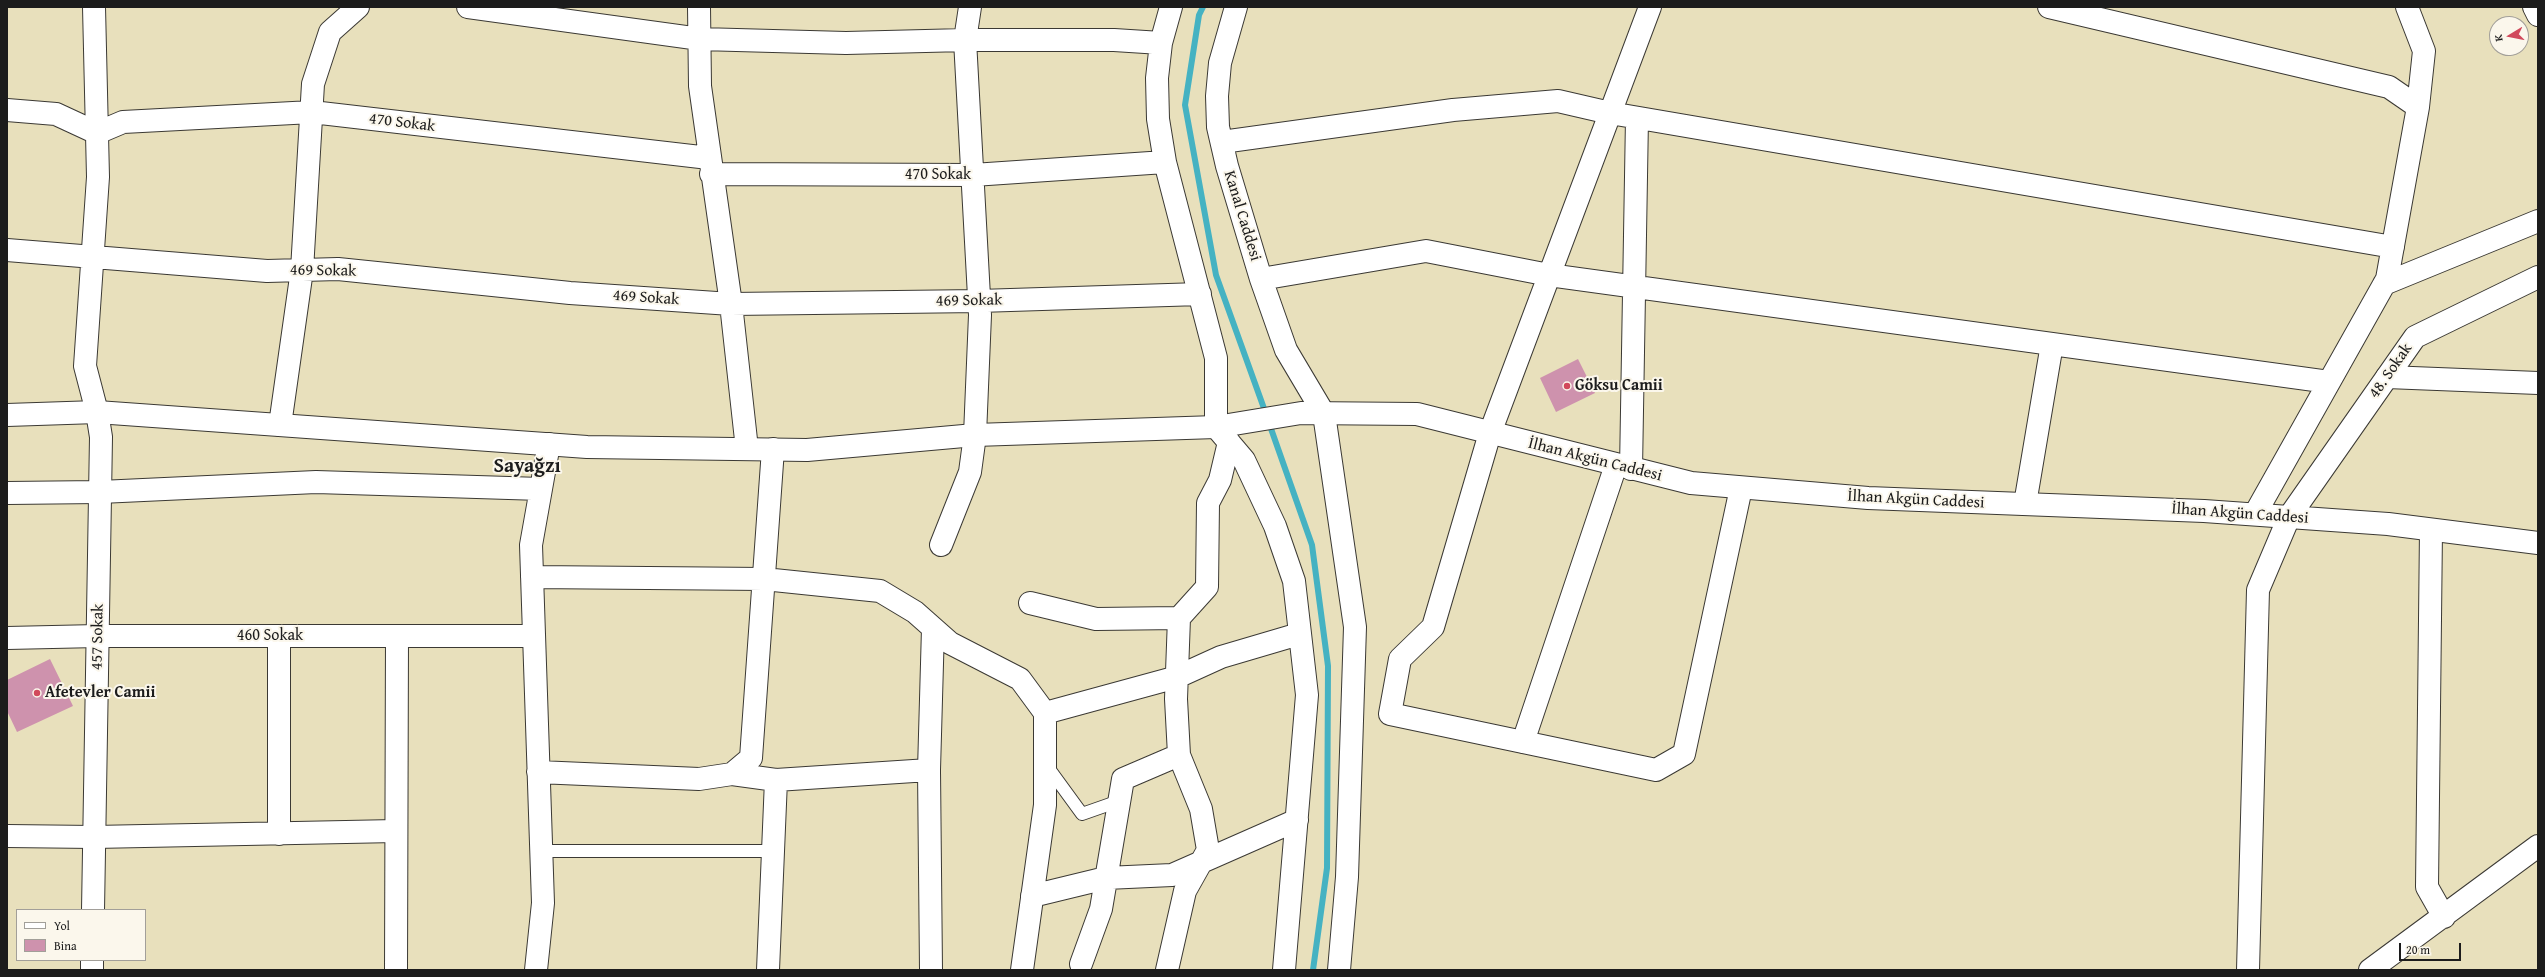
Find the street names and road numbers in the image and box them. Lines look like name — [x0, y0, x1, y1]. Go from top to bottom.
street label: 470 Sokak — [368, 109, 436, 137]
street label: 470 Sokak — [905, 165, 971, 185]
street label: Kanal Caddesi — [1219, 169, 1265, 263]
street label: 469 Sokak — [290, 261, 356, 281]
street label: 469 Sokak — [612, 286, 680, 310]
street label: 469 Sokak — [936, 291, 1002, 311]
street label: 48. Sokak — [2365, 340, 2417, 402]
street label: İlhan Akgün Caddesi — [1526, 434, 1664, 486]
street label: İlhan Akgün Caddesi — [1847, 487, 1985, 513]
street label: İlhan Akgün Caddesi — [2171, 500, 2309, 528]
street label: 457 Sokak — [88, 604, 108, 670]
street label: 460 Sokak — [237, 626, 303, 646]

